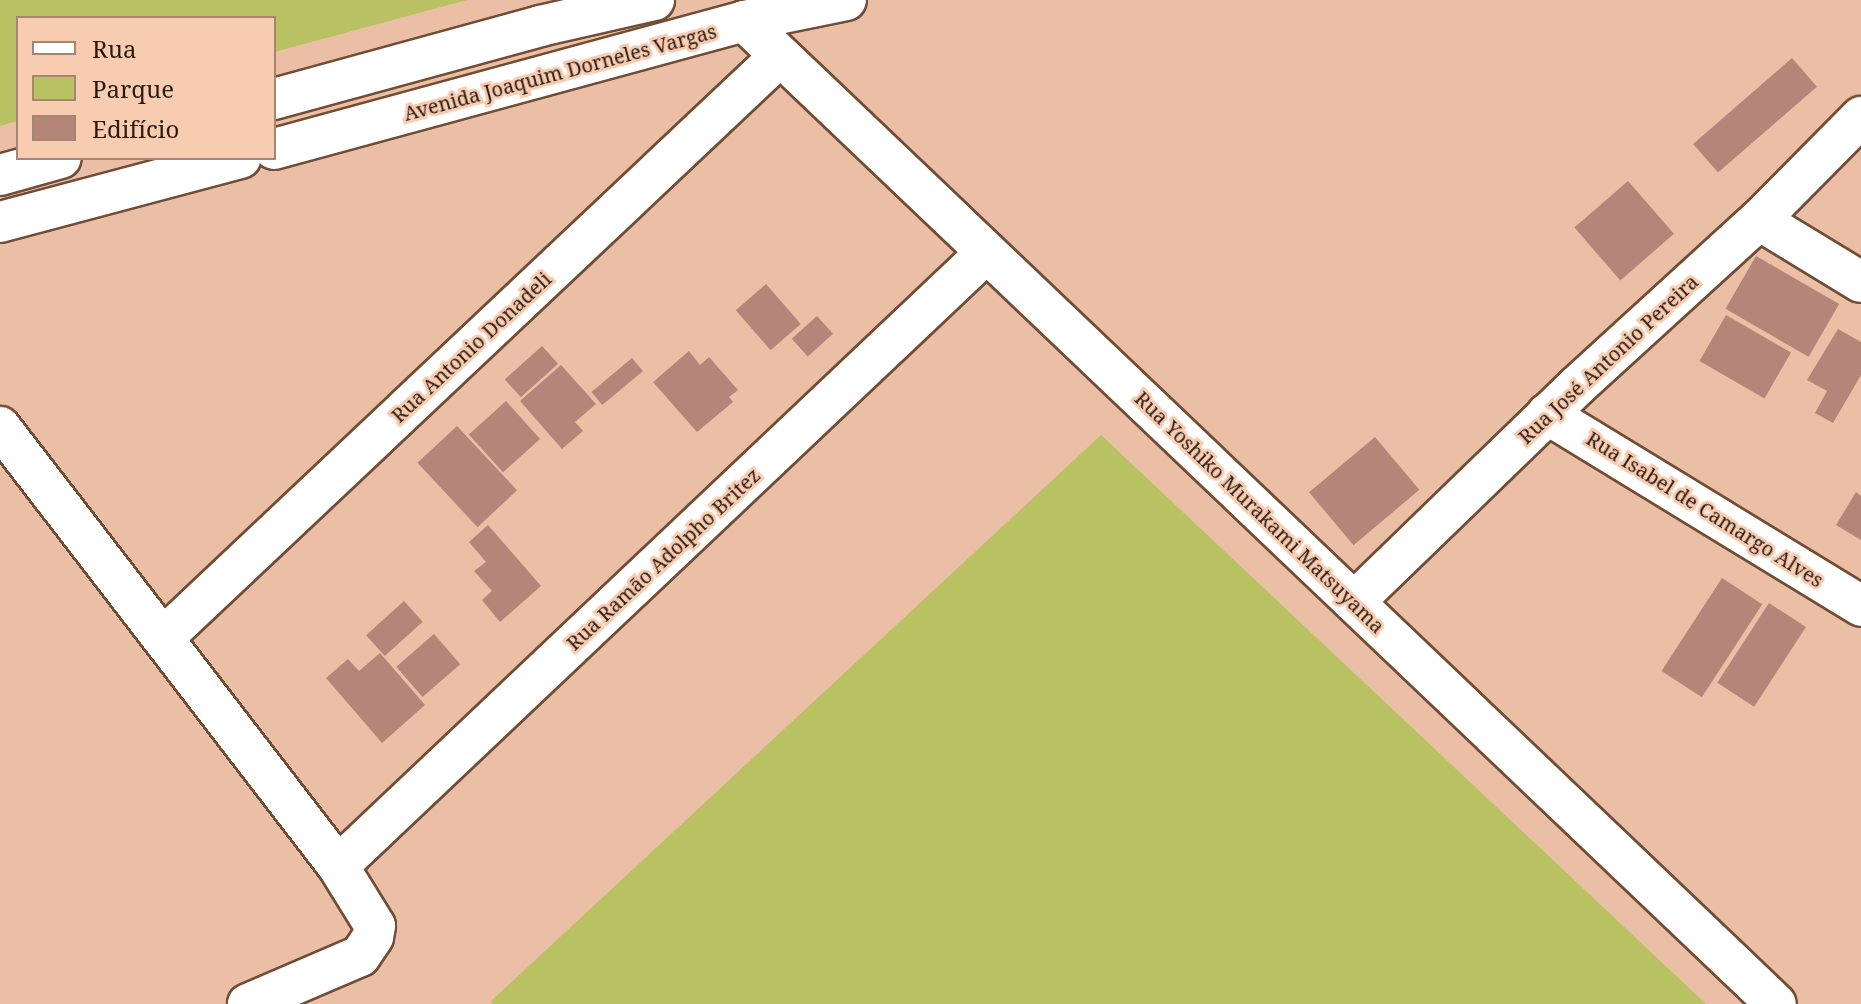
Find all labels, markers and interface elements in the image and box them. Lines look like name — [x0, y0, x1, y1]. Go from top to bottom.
legend — [16, 16, 276, 160]
street label: Avenida Joaquim Dorneles Vargas — [401, 19, 719, 125]
text: Rua — [92, 32, 137, 65]
text: Parque — [92, 72, 174, 105]
text: Edifício — [92, 112, 179, 145]
street label: Rua Antonio Donadeli — [386, 267, 556, 427]
street label: Rua José Antonio Pereira — [1513, 269, 1703, 449]
street label: Rua Yoshiko Murakami Matsuyama — [1130, 386, 1390, 638]
street label: Rua Isabel de Camargo Alves — [1582, 426, 1828, 592]
street label: Rua Ramão Adolpho Britez — [561, 463, 765, 655]

